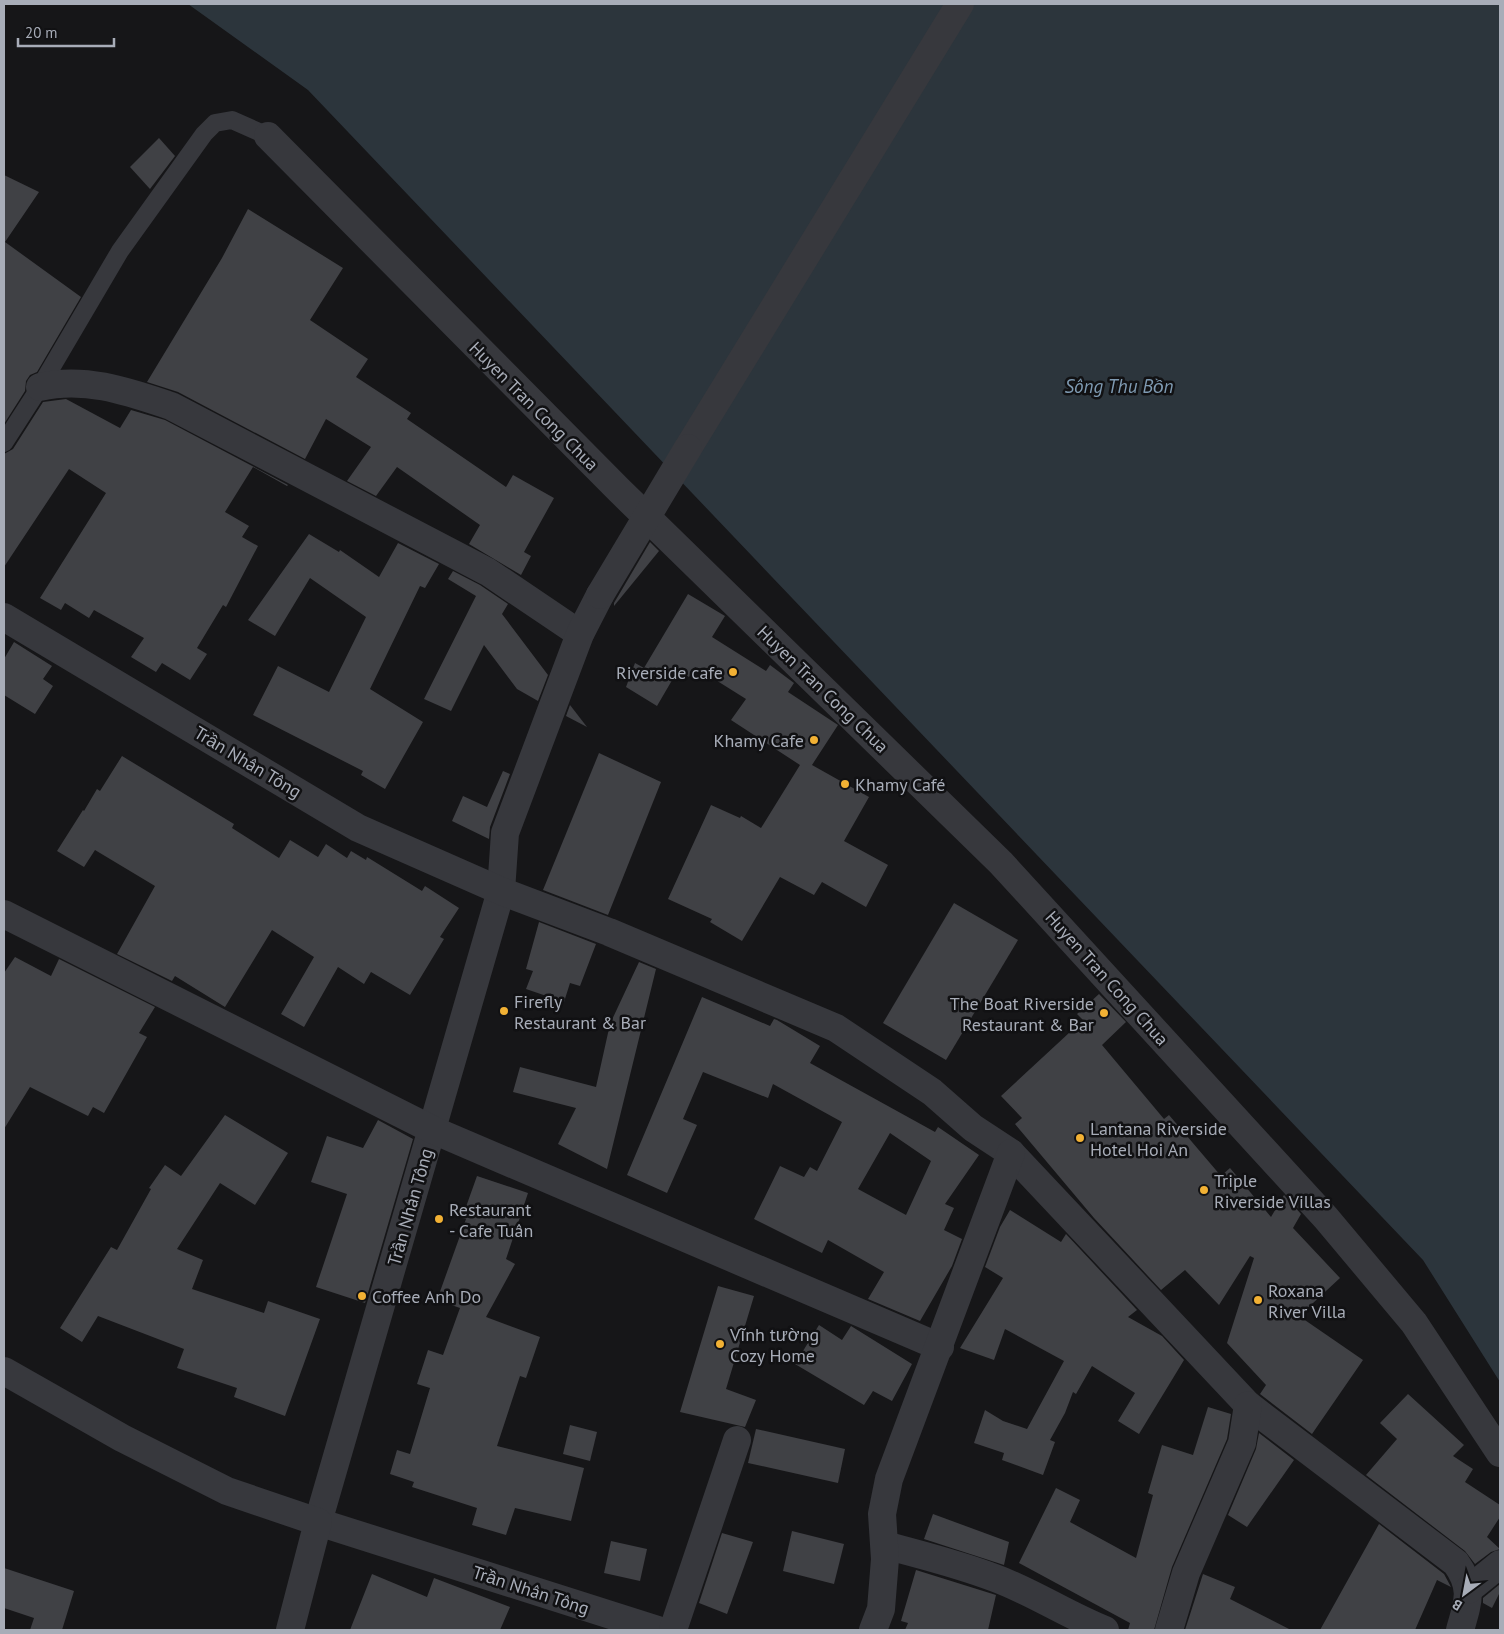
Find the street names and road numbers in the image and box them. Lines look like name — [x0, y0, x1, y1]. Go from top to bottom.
street label: Huyen Tran Cong Chua — [465, 337, 603, 475]
street label: Huyen Tran Cong Chua — [753, 620, 893, 758]
street label: Trần Nhân Tông — [190, 721, 306, 803]
street label: Huyen Tran Cong Chua — [1040, 906, 1174, 1050]
street label: Trần Nhân Tông — [382, 1146, 438, 1268]
street label: Trần Nhân Tông — [470, 1560, 592, 1620]

